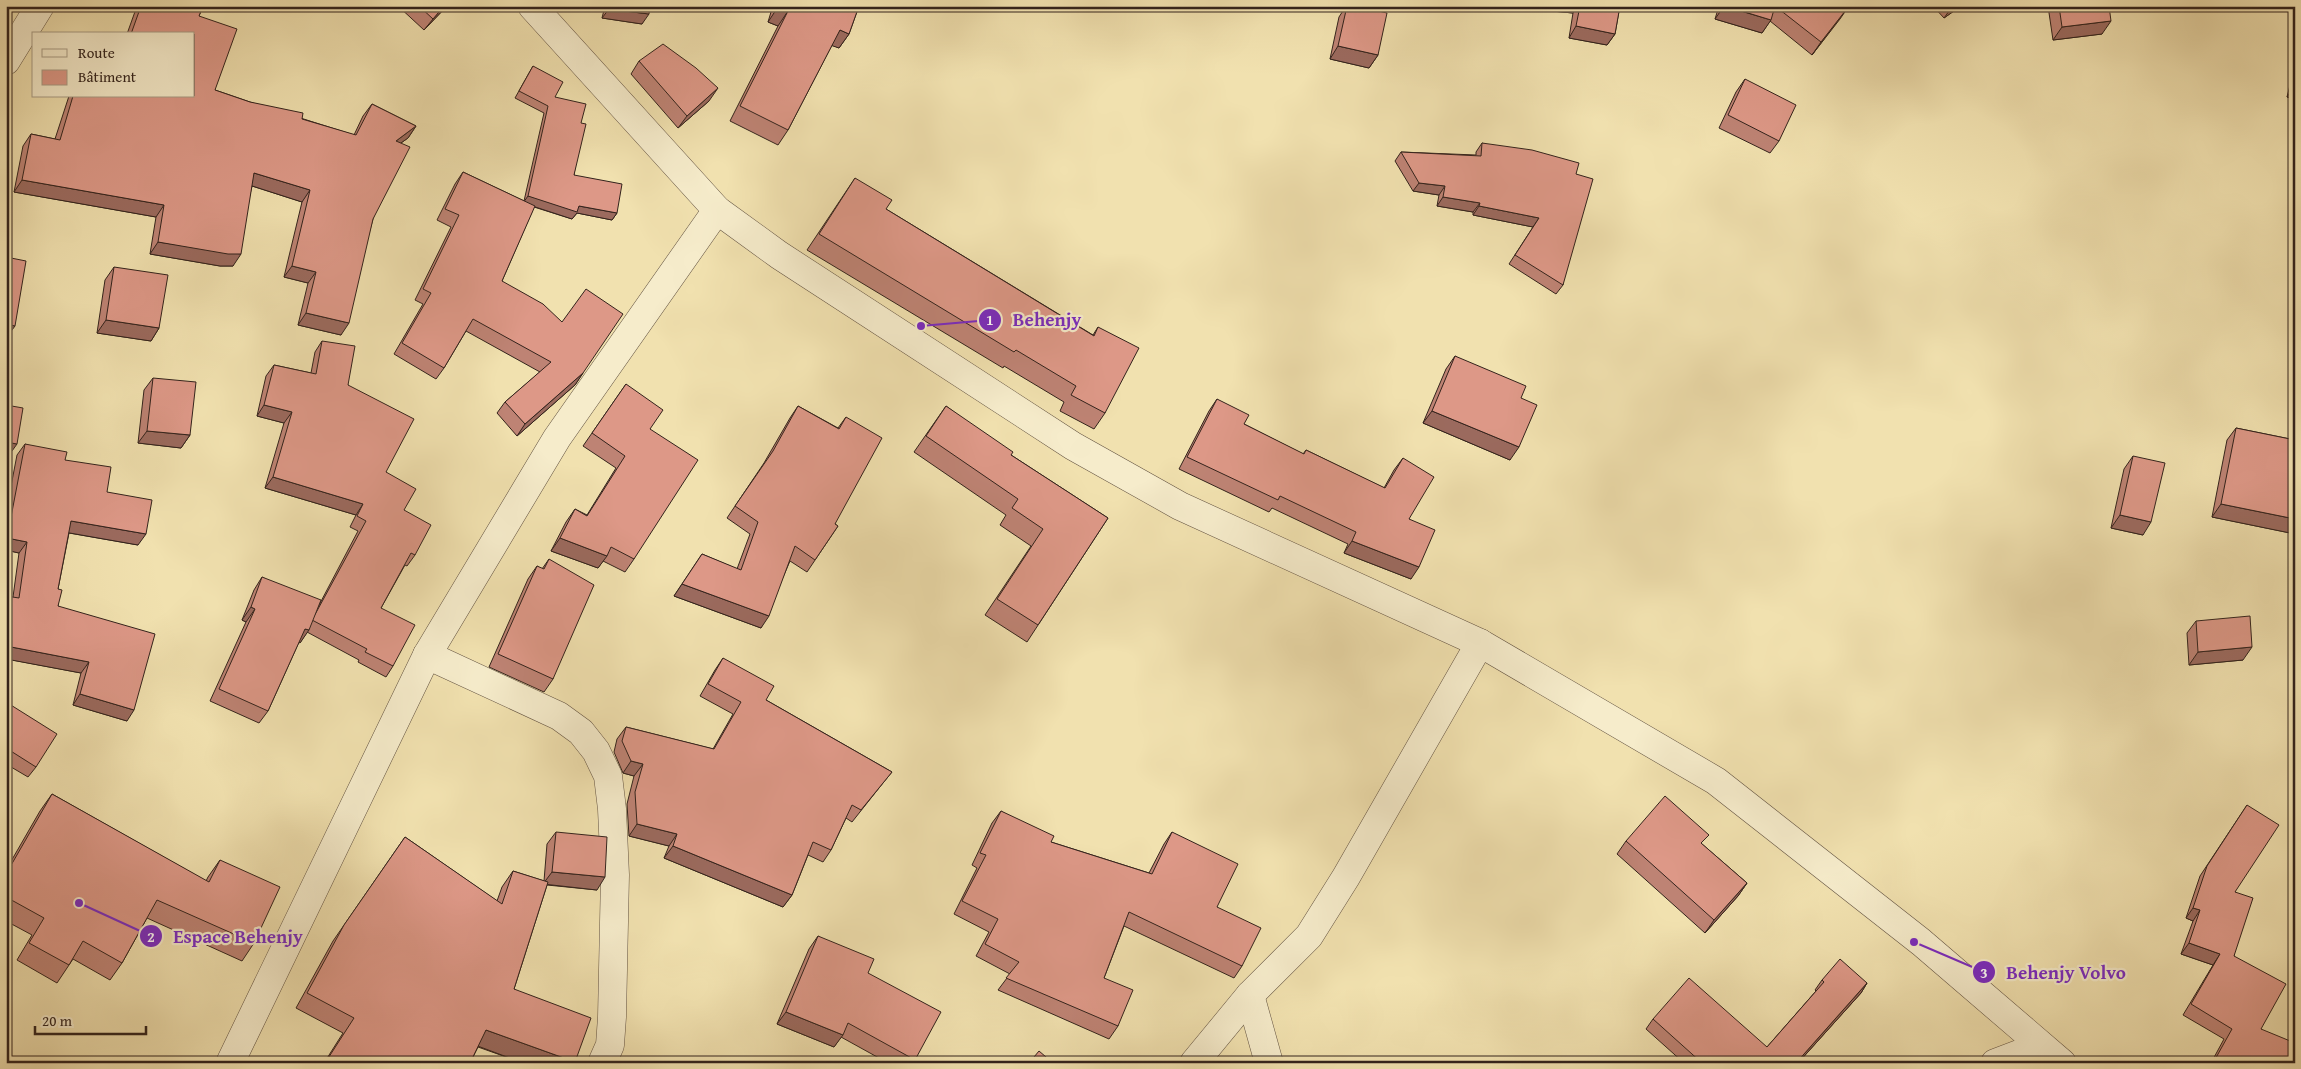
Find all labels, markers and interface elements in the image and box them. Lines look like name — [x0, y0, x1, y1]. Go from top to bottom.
legend — [32, 32, 195, 98]
text: Route — [78, 42, 115, 63]
text: Bâtiment — [78, 66, 137, 87]
callout: Behenjy — [978, 303, 1091, 337]
text: Behenjy — [1013, 305, 1081, 333]
text: 1 — [986, 309, 994, 330]
callout: Espace Behenjy — [138, 919, 313, 953]
text: Espace Behenjy — [173, 922, 303, 950]
text: 2 — [147, 926, 155, 947]
callout: Behenjy Volvo — [1971, 955, 2136, 989]
text: Behenjy Volvo — [2006, 958, 2126, 986]
text: 3 — [1980, 962, 1988, 983]
scale bar — [35, 1004, 146, 1036]
text: 20 m — [42, 1010, 73, 1031]

